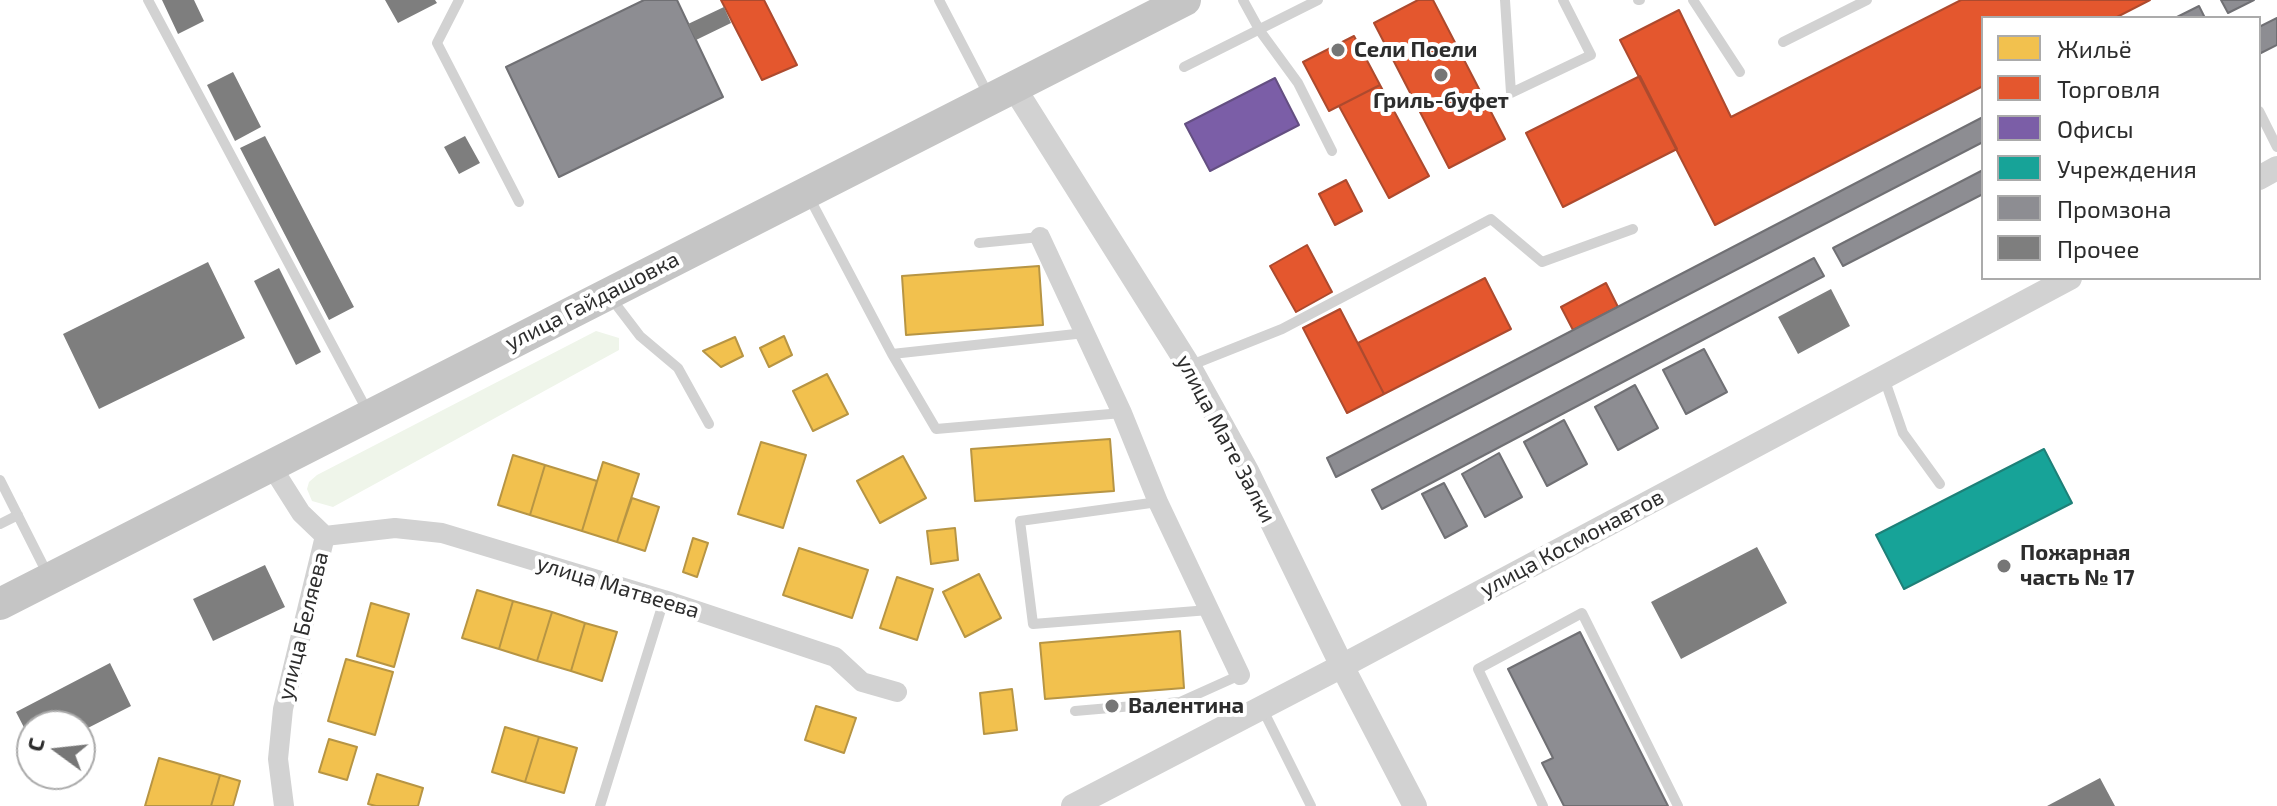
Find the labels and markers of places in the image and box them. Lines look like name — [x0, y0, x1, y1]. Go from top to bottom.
place label: Сели Поели — [1354, 37, 1478, 63]
marker: Сели Поели — [1329, 41, 1347, 59]
marker: Гриль-буфет — [1432, 66, 1450, 84]
place label: Гриль-буфет — [1373, 88, 1509, 114]
place label: Пожарная часть № 17 — [2020, 540, 2135, 592]
marker: Пожарная часть № 17 — [1995, 557, 2013, 575]
place label: Валентина — [1128, 693, 1244, 719]
marker: Валентина — [1103, 697, 1121, 715]

